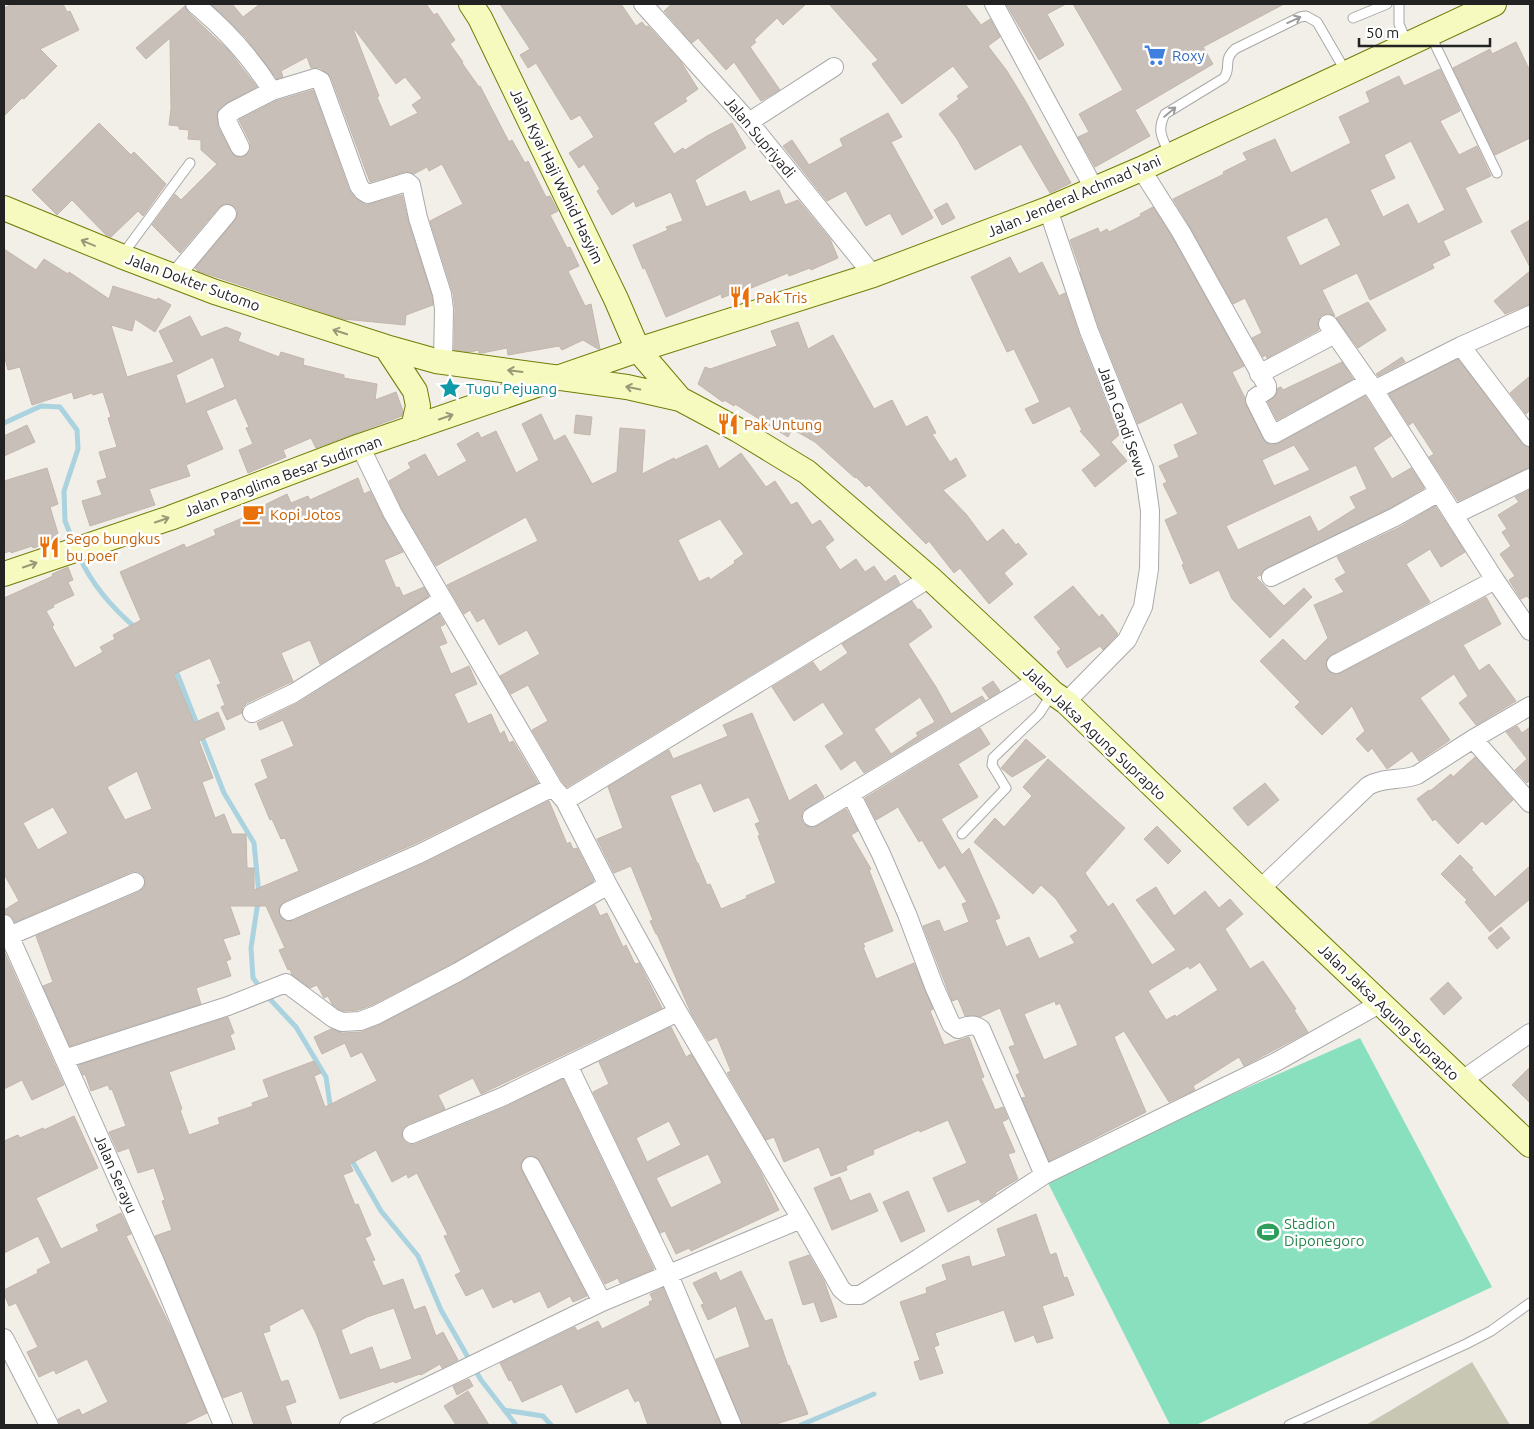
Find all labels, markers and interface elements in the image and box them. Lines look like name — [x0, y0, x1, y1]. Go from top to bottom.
one-way arrow — [1286, 15, 1301, 25]
scale bar — [1359, 15, 1490, 47]
text: 50 m — [1366, 24, 1399, 41]
supermarket icon: Roxy — [1142, 42, 1168, 68]
place label: Roxy — [1172, 47, 1205, 64]
street label: Jalan Kyai Haji Wahid Hasyim — [507, 86, 607, 266]
street label: Jalan Supriyadi — [721, 93, 799, 181]
one-way arrow — [1163, 107, 1176, 118]
street label: Jalan Jenderal Achmad Yani — [985, 152, 1163, 240]
one-way arrow — [81, 237, 96, 247]
street label: Jalan Dokter Sutomo — [123, 250, 263, 314]
restaurant icon: Pak Tris — [727, 284, 753, 310]
place label: Pak Tris — [756, 289, 807, 306]
one-way arrow — [332, 327, 348, 336]
street label: Jalan Candi Sewu — [1095, 363, 1151, 479]
one-way arrow — [507, 366, 523, 376]
place icon: Tugu Pejuang — [437, 375, 463, 401]
place label: Tugu Pejuang — [466, 380, 557, 397]
one-way arrow — [625, 383, 641, 392]
restaurant icon: Pak Untung — [715, 411, 741, 437]
one-way arrow — [438, 412, 453, 421]
place label: Pak Untung — [744, 416, 822, 433]
street label: Jalan Panglima Besar Sudirman — [182, 432, 384, 520]
cafe icon: Kopi Jotos — [240, 501, 266, 527]
place label: Kopi Jotos — [270, 506, 341, 523]
one-way arrow — [154, 515, 170, 525]
place label: Sego bungkus bu poer — [66, 530, 160, 564]
restaurant icon: Sego bungkus bu poer — [36, 534, 62, 560]
one-way arrow — [22, 560, 38, 570]
street label: Jalan Jaksa Agung Suprapto — [1020, 662, 1170, 804]
street label: Jalan Jaksa Agung Suprapto — [1315, 940, 1463, 1084]
street label: Jalan Serayu — [91, 1132, 141, 1216]
place label: Stadion Diponegoro — [1284, 1215, 1364, 1249]
sports icon: Stadion Diponegoro — [1255, 1219, 1281, 1245]

